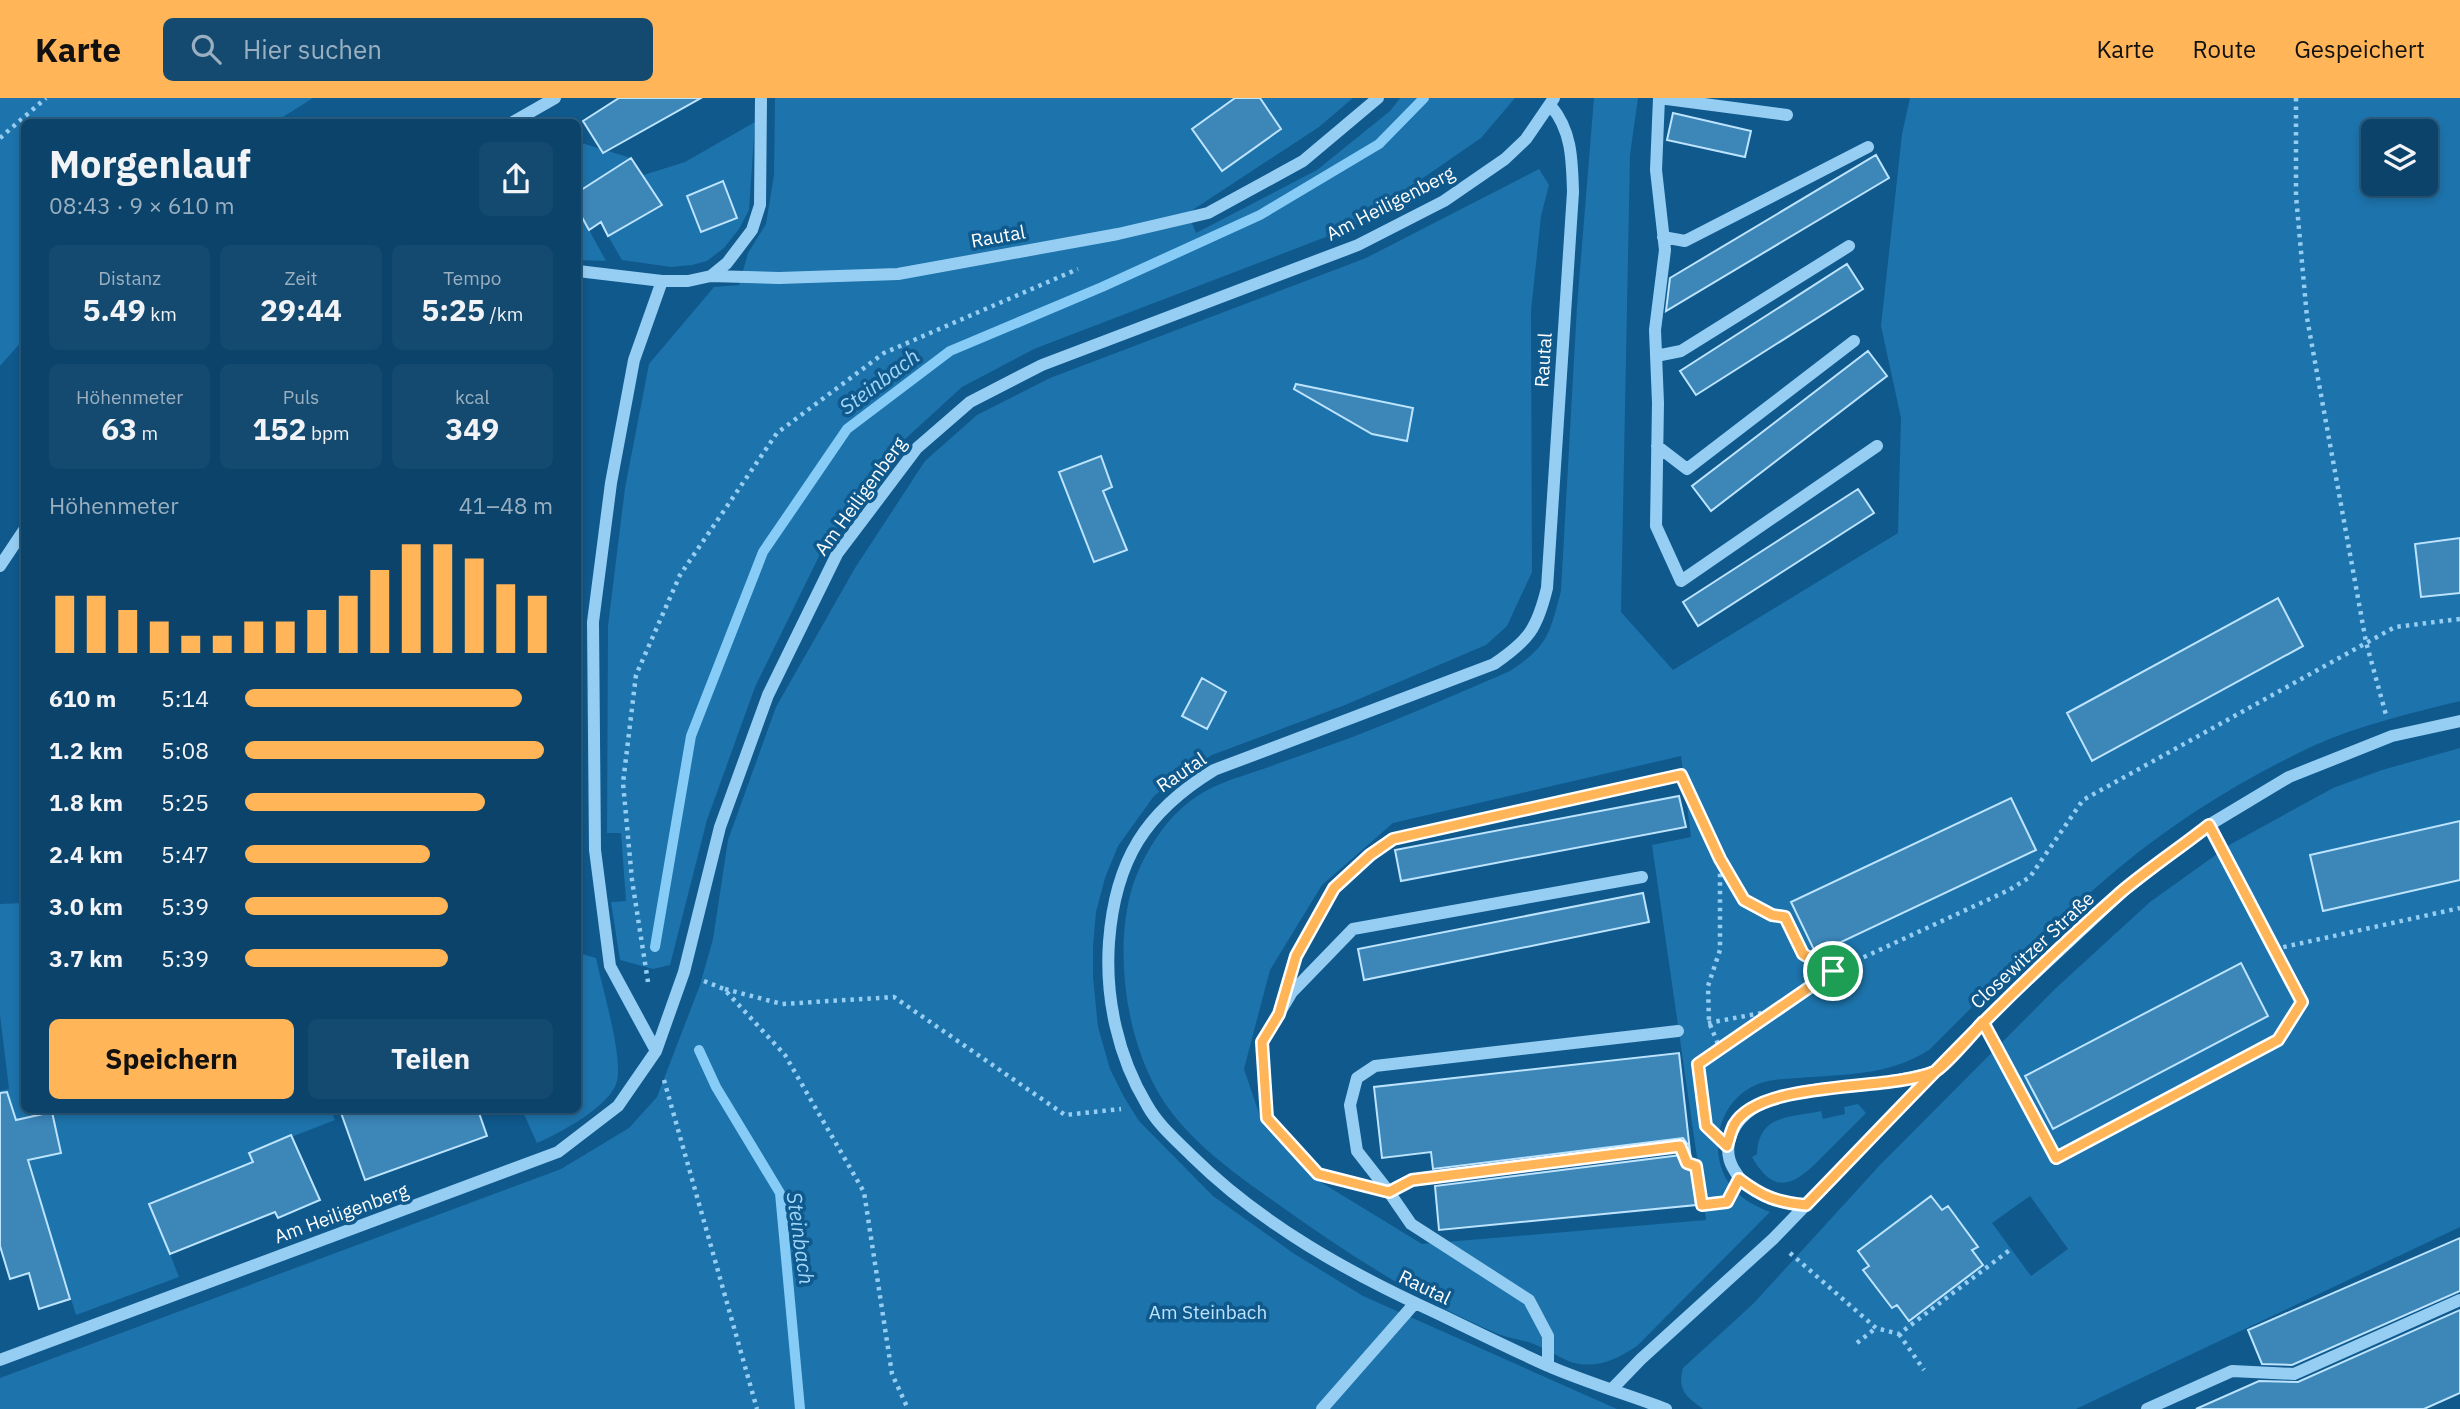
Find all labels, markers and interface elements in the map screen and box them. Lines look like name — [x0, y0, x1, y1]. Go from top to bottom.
search box — [163, 18, 653, 81]
text: Karte — [35, 28, 121, 71]
icon: search — [187, 30, 225, 68]
text: Hier suchen — [243, 32, 382, 66]
text: Karte — [2096, 33, 2155, 65]
text: Route — [2193, 33, 2256, 65]
text: Gespeichert — [2294, 33, 2425, 65]
map controls — [2361, 119, 2438, 196]
button: layers — [2361, 119, 2438, 196]
text: Morgenlauf — [49, 139, 251, 188]
button: share — [479, 142, 553, 216]
street label: Am Heiligenberg — [1322, 160, 1458, 246]
text: 08:43 · 9 × 610 m — [49, 190, 235, 220]
street label: Rautal — [969, 219, 1027, 253]
text: Distanz — [98, 266, 161, 290]
text: Zeit — [285, 266, 317, 290]
text: Tempo — [443, 266, 501, 290]
text: 5.49 — [82, 290, 146, 329]
text: 29:44 — [260, 290, 342, 329]
text: 5:25 — [421, 290, 485, 329]
text: km — [146, 302, 177, 326]
text: /km — [485, 302, 523, 326]
street label: Rautal — [1529, 332, 1557, 388]
water label: Steinbach — [833, 342, 925, 420]
text: Höhenmeter — [76, 385, 183, 409]
text: Puls — [283, 385, 319, 409]
text: kcal — [455, 385, 490, 409]
text: 63 — [101, 409, 137, 448]
text: 152 — [252, 409, 306, 448]
text: 349 — [445, 409, 499, 448]
text: m — [137, 421, 158, 445]
text: bpm — [306, 421, 350, 445]
street label: Am Heiligenberg — [809, 432, 911, 560]
text: Höhenmeter — [49, 490, 179, 520]
text: 41–48 m — [459, 490, 553, 520]
text: 610 m — [49, 683, 116, 713]
text: 5:14 — [161, 683, 209, 713]
text: 1.2 km — [49, 735, 123, 765]
text: 5:08 — [161, 735, 209, 765]
street label: Rautal — [1152, 747, 1210, 797]
text: 1.8 km — [49, 787, 123, 817]
text: 5:25 — [161, 787, 209, 817]
text: 2.4 km — [49, 839, 123, 869]
text: 5:47 — [161, 839, 209, 869]
street label: Closewitzer Straße — [1965, 886, 2099, 1014]
text: 3.0 km — [49, 891, 123, 921]
text: 5:39 — [161, 891, 209, 921]
pin — [1803, 941, 1863, 1001]
text: 3.7 km — [49, 943, 123, 973]
text: 5:39 — [161, 943, 209, 973]
icon: arrive — [1814, 952, 1852, 990]
button: Speichern — [49, 1019, 294, 1099]
button: Teilen — [308, 1019, 553, 1099]
street label: Am Heiligenberg — [271, 1178, 411, 1248]
water label: Steinbach — [781, 1190, 821, 1286]
street label: Rautal — [1395, 1264, 1455, 1310]
park label: Am Steinbach — [1149, 1300, 1267, 1324]

